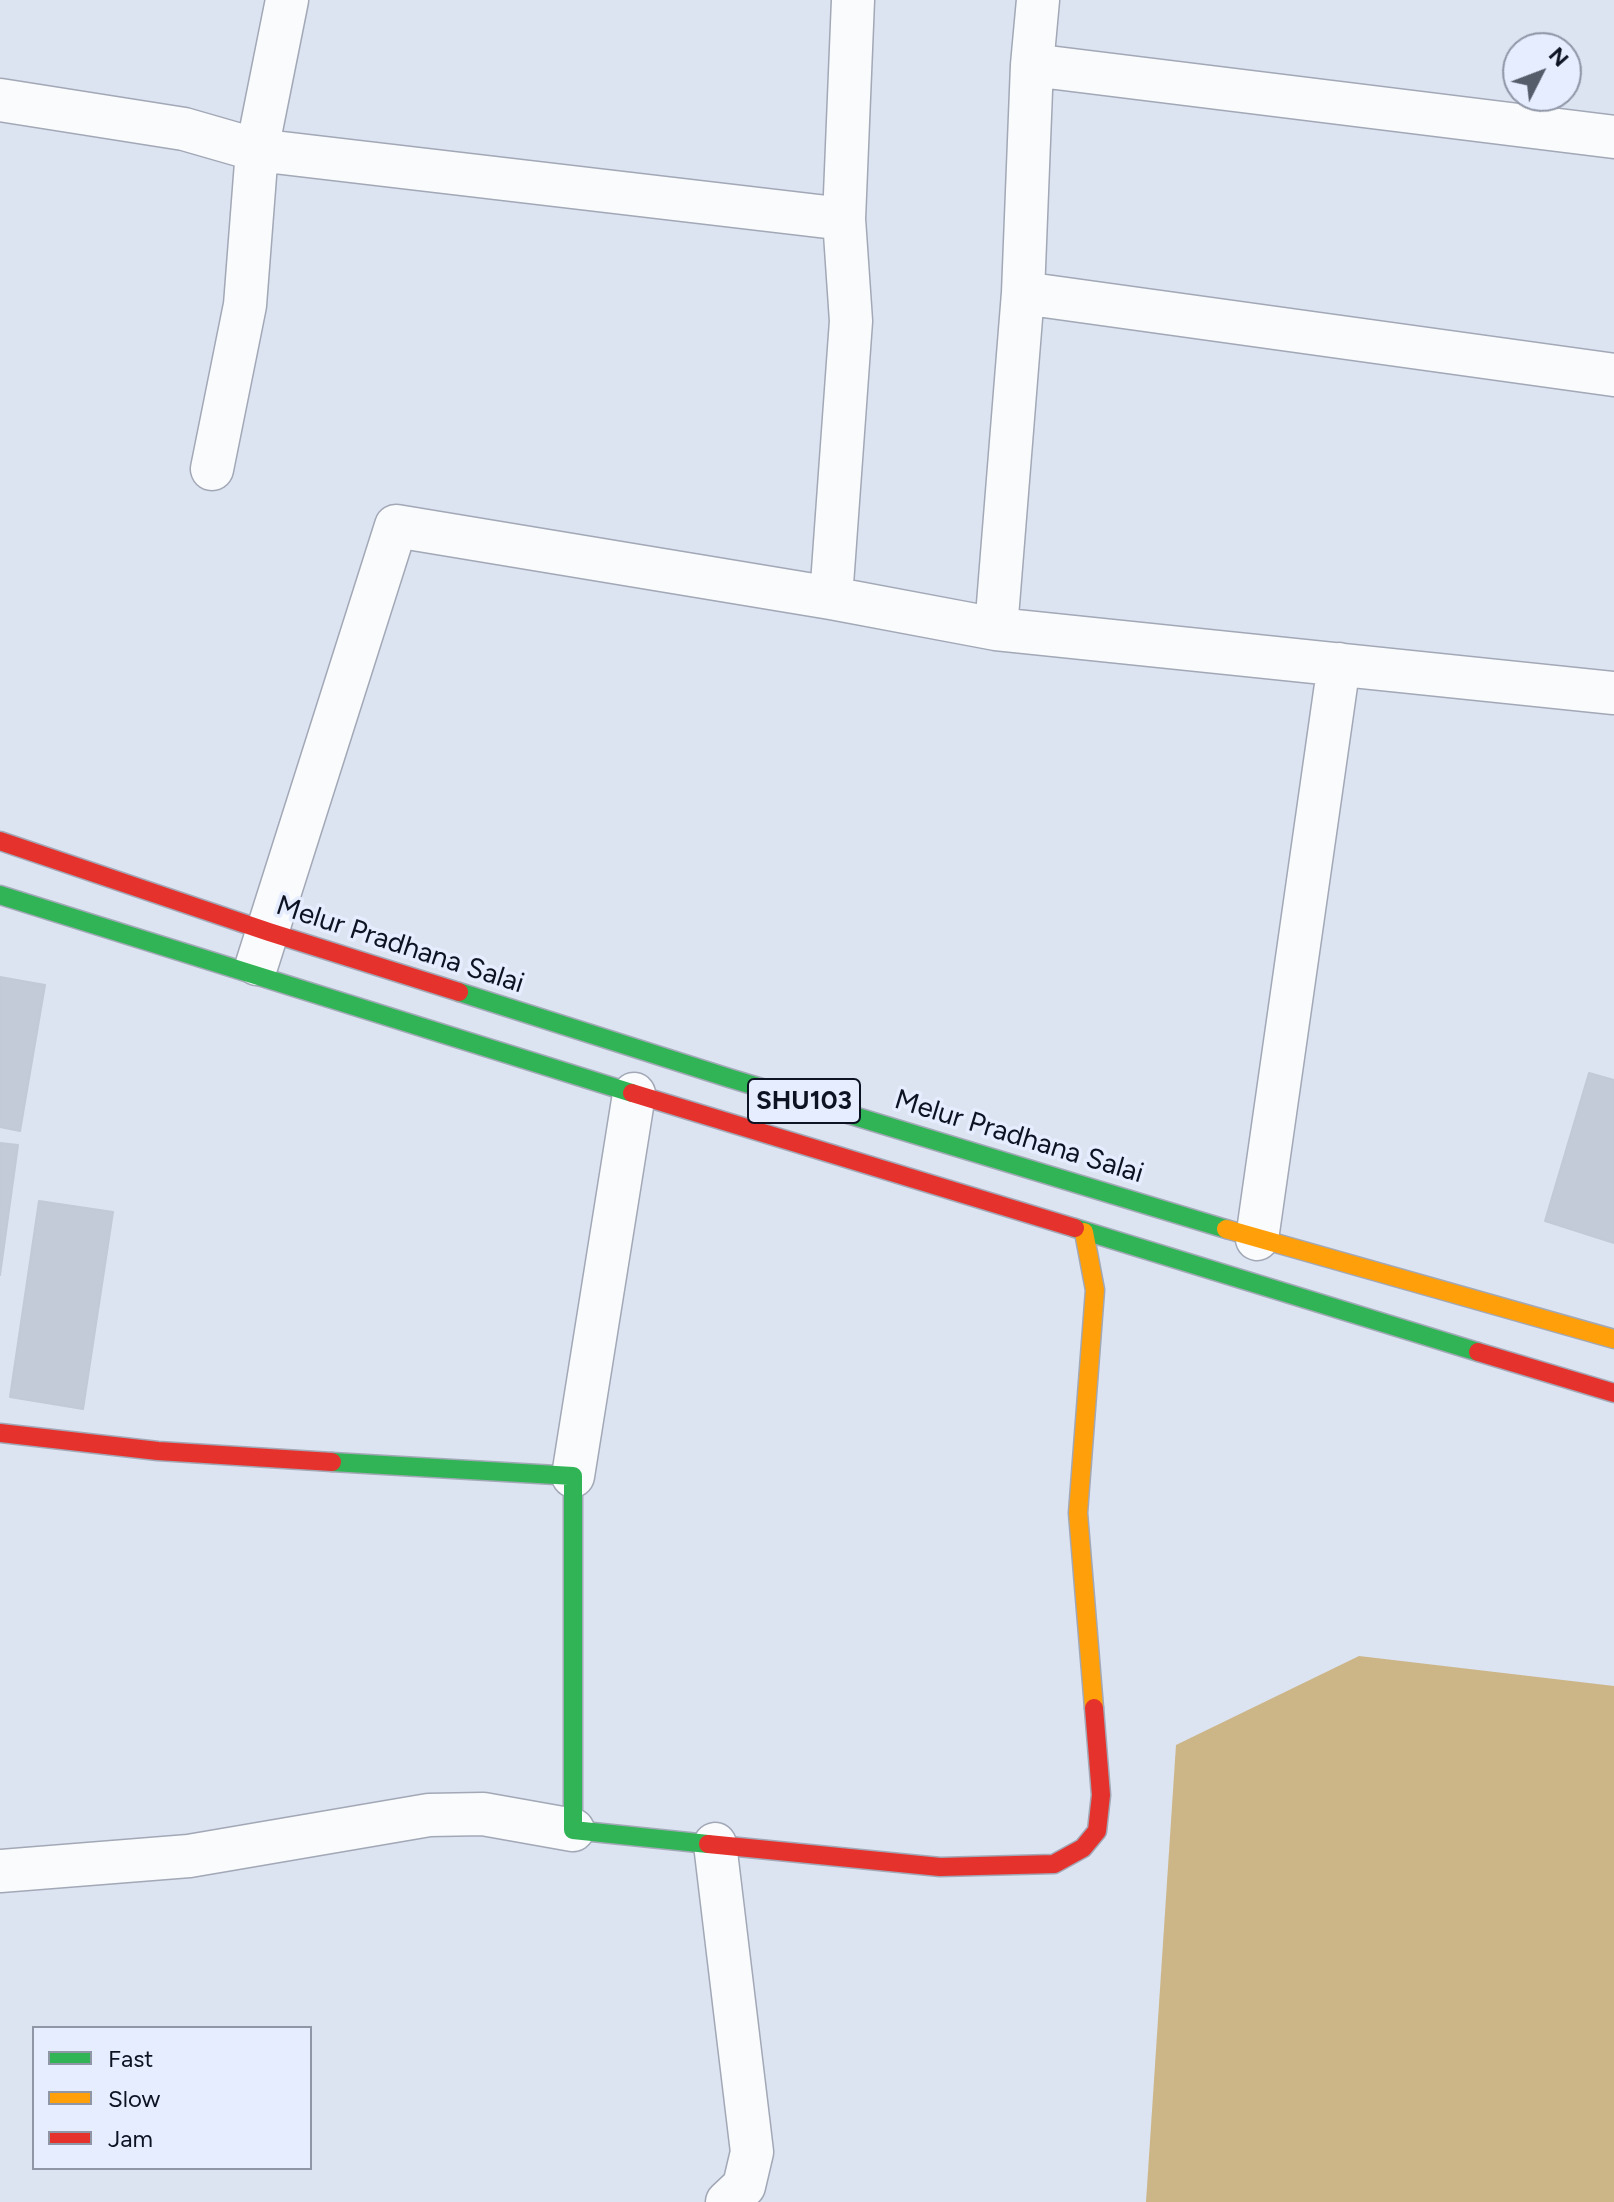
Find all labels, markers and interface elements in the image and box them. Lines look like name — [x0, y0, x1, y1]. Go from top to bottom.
north arrow — [1502, 32, 1582, 112]
text: N — [1543, 42, 1574, 72]
street label: Melur Pradhana Salai — [272, 889, 528, 1001]
road number: SHU103 — [748, 1079, 860, 1123]
street label: Melur Pradhana Salai — [890, 1083, 1148, 1191]
legend — [32, 2026, 312, 2170]
text: Fast — [108, 2044, 153, 2073]
text: Slow — [108, 2084, 160, 2113]
text: Jam — [108, 2124, 153, 2153]

